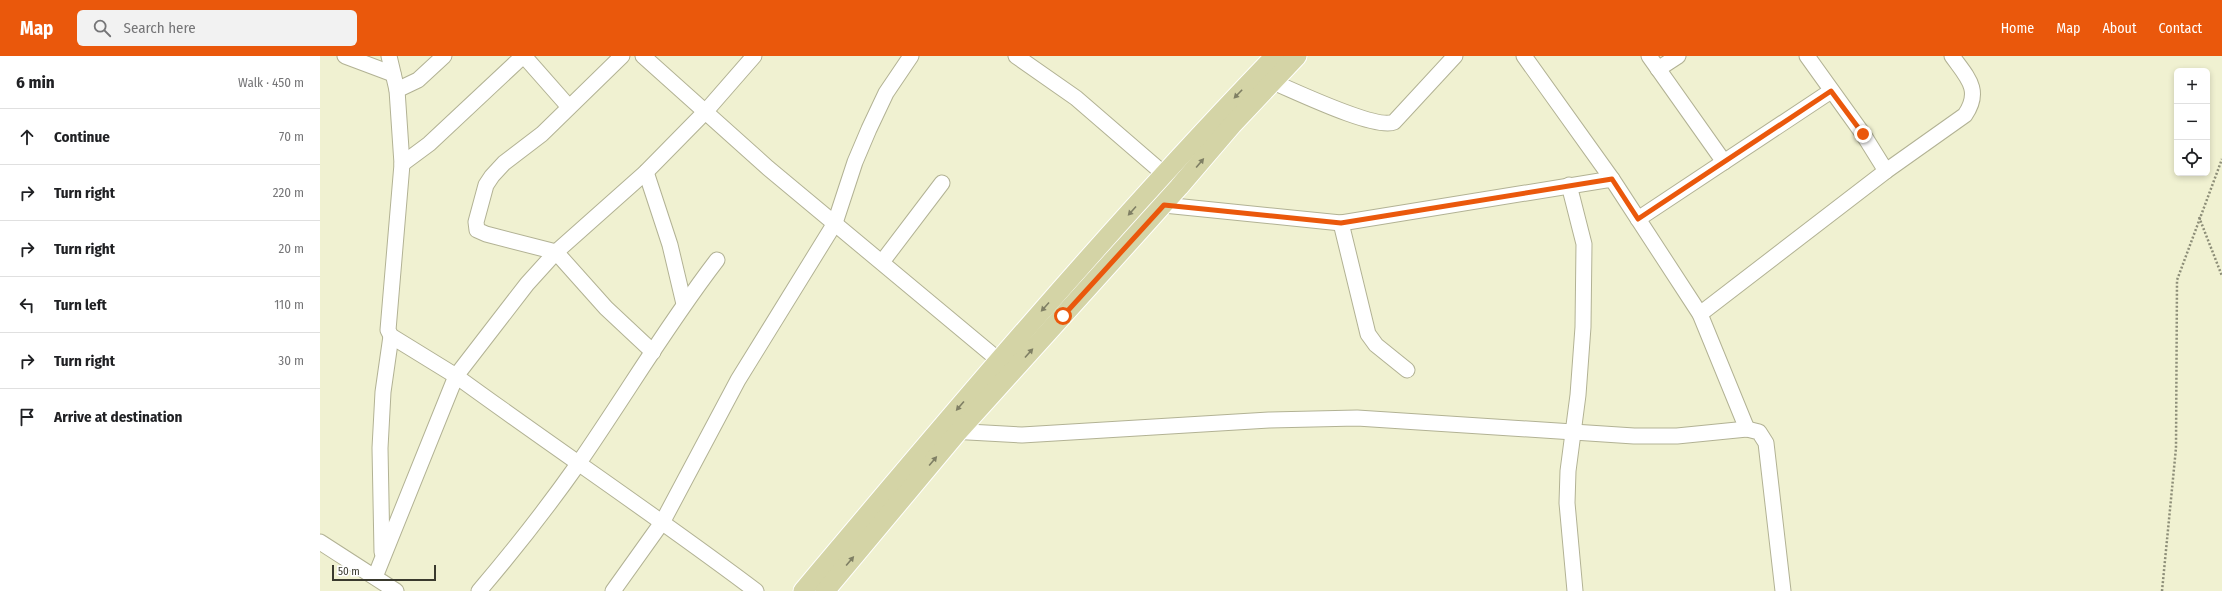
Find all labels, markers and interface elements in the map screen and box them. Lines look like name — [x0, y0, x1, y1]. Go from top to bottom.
search box — [77, 10, 357, 46]
text: Map — [20, 17, 53, 40]
icon: search — [91, 17, 113, 39]
text: Search here — [123, 19, 196, 37]
text: Home — [2001, 20, 2034, 37]
text: Map — [2056, 20, 2080, 37]
text: About — [2102, 20, 2137, 37]
text: Contact — [2159, 20, 2202, 37]
map controls — [2174, 68, 2210, 176]
button: + — [2174, 68, 2210, 104]
text: 6 min — [16, 72, 55, 93]
text: Walk · 450 m — [238, 75, 304, 90]
one-way arrow — [1233, 89, 1243, 99]
button: − — [2174, 104, 2210, 140]
route end — [1854, 125, 1872, 143]
icon: ahead — [16, 126, 38, 148]
text: Continue — [54, 128, 110, 146]
text: 70 m — [279, 129, 304, 144]
button: locate — [2174, 140, 2210, 176]
one-way arrow — [1195, 158, 1204, 168]
icon: right — [16, 182, 38, 204]
text: Turn right — [54, 184, 115, 202]
text: 220 m — [273, 185, 304, 200]
one-way arrow — [1127, 205, 1136, 216]
icon: right — [16, 238, 38, 260]
text: Turn right — [54, 240, 115, 258]
text: 20 m — [278, 241, 304, 256]
icon: left — [16, 294, 38, 316]
text: Turn left — [54, 296, 107, 314]
text: 110 m — [274, 297, 304, 312]
one-way arrow — [1040, 302, 1049, 312]
route start — [1054, 307, 1072, 325]
one-way arrow — [1024, 348, 1033, 359]
icon: right — [16, 350, 38, 372]
text: Turn right — [54, 352, 115, 370]
text: 30 m — [278, 353, 304, 368]
one-way arrow — [955, 400, 964, 411]
icon: arrive — [16, 406, 38, 428]
text: Arrive at destination — [54, 408, 182, 426]
one-way arrow — [929, 456, 938, 467]
one-way arrow — [845, 556, 854, 566]
scale bar — [332, 563, 436, 582]
text: 50 m — [338, 565, 360, 578]

